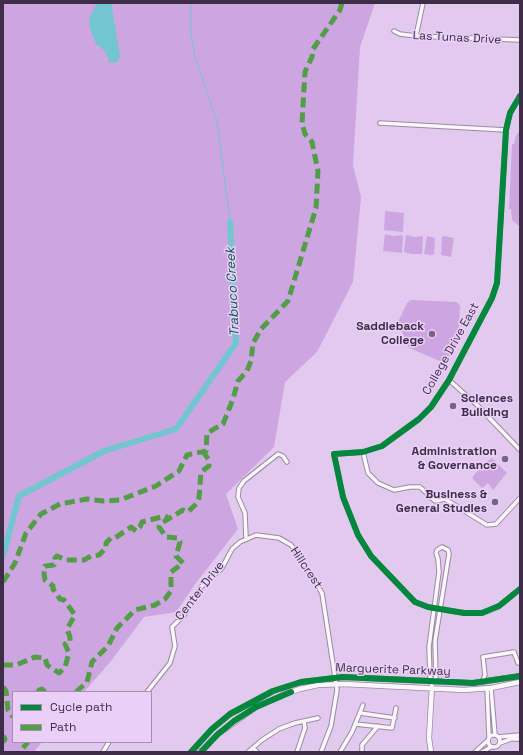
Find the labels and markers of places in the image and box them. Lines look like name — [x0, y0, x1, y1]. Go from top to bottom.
place label: Saddleback College — [356, 320, 424, 348]
marker: Saddleback College — [427, 329, 437, 339]
place label: Sciences Building — [461, 392, 513, 420]
marker: Sciences Building — [448, 401, 458, 411]
place label: Administration & Governance — [412, 445, 497, 473]
marker: Administration & Governance — [500, 454, 510, 464]
place label: Business & General Studies — [396, 488, 487, 516]
marker: Business & General Studies — [490, 497, 500, 507]

